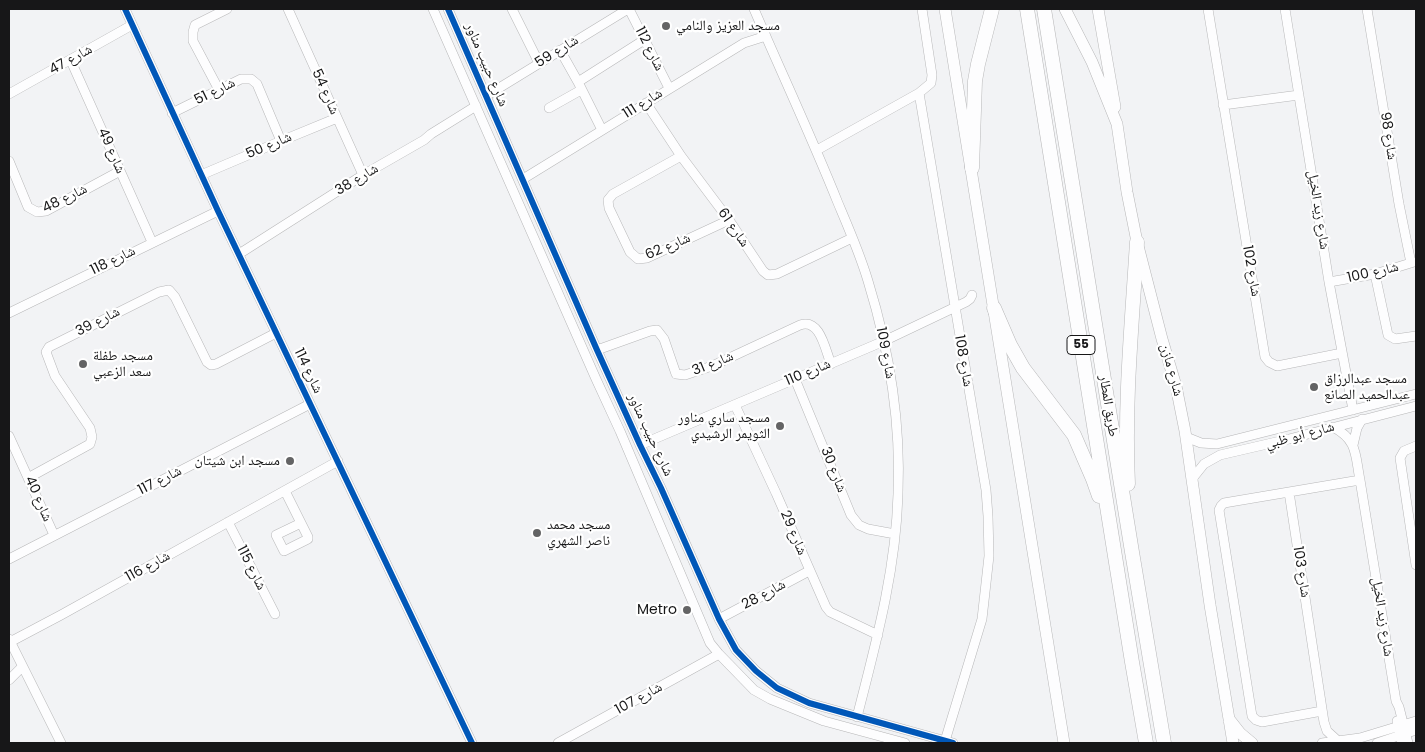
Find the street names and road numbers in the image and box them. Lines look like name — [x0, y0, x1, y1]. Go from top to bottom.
street label: شارع حبيب مناور — [461, 21, 511, 109]
street label: شارع 112 — [631, 24, 667, 74]
street label: شارع 59 — [532, 32, 582, 72]
street label: شارع 47 — [46, 41, 96, 79]
street label: شارع 54 — [308, 67, 342, 117]
street label: شارع 51 — [192, 75, 238, 109]
street label: شارع 111 — [620, 85, 666, 123]
street label: شارع 98 — [1376, 111, 1400, 161]
street label: شارع 49 — [94, 126, 128, 176]
street label: شارع 50 — [244, 129, 294, 163]
street label: شارع 38 — [332, 161, 382, 199]
street label: شارع زيد الخيل — [1303, 169, 1333, 251]
street label: شارع 48 — [40, 181, 90, 217]
street label: شارع 61 — [714, 205, 752, 251]
street label: شارع 62 — [643, 230, 693, 264]
street label: شارع 118 — [88, 243, 138, 279]
street label: شارع 102 — [1238, 244, 1264, 298]
street label: شارع 100 — [1346, 259, 1400, 287]
street label: شارع 39 — [73, 304, 123, 340]
street label: شارع 109 — [872, 326, 898, 380]
street label: شارع 108 — [950, 334, 976, 388]
road number: 55 — [1067, 336, 1095, 354]
street label: شارع مازن — [1156, 342, 1186, 398]
street label: شارع 114 — [290, 346, 326, 396]
street label: شارع 31 — [690, 348, 736, 380]
street label: شارع 110 — [783, 356, 833, 390]
street label: طريق المطار — [1095, 374, 1121, 438]
street label: شارع حبيب مناور — [623, 391, 677, 479]
street label: شارع أبو ظبي — [1264, 419, 1336, 453]
street label: شارع 30 — [816, 445, 850, 495]
street label: شارع 117 — [135, 463, 185, 499]
street label: شارع 40 — [21, 474, 55, 524]
street label: شارع 29 — [776, 508, 810, 558]
street label: شارع 115 — [233, 543, 269, 593]
street label: شارع 103 — [1289, 545, 1313, 599]
street label: شارع 116 — [123, 548, 173, 586]
street label: شارع 28 — [739, 576, 789, 614]
street label: شارع زيد الخيل — [1367, 576, 1397, 658]
street label: شارع 107 — [613, 679, 665, 719]

